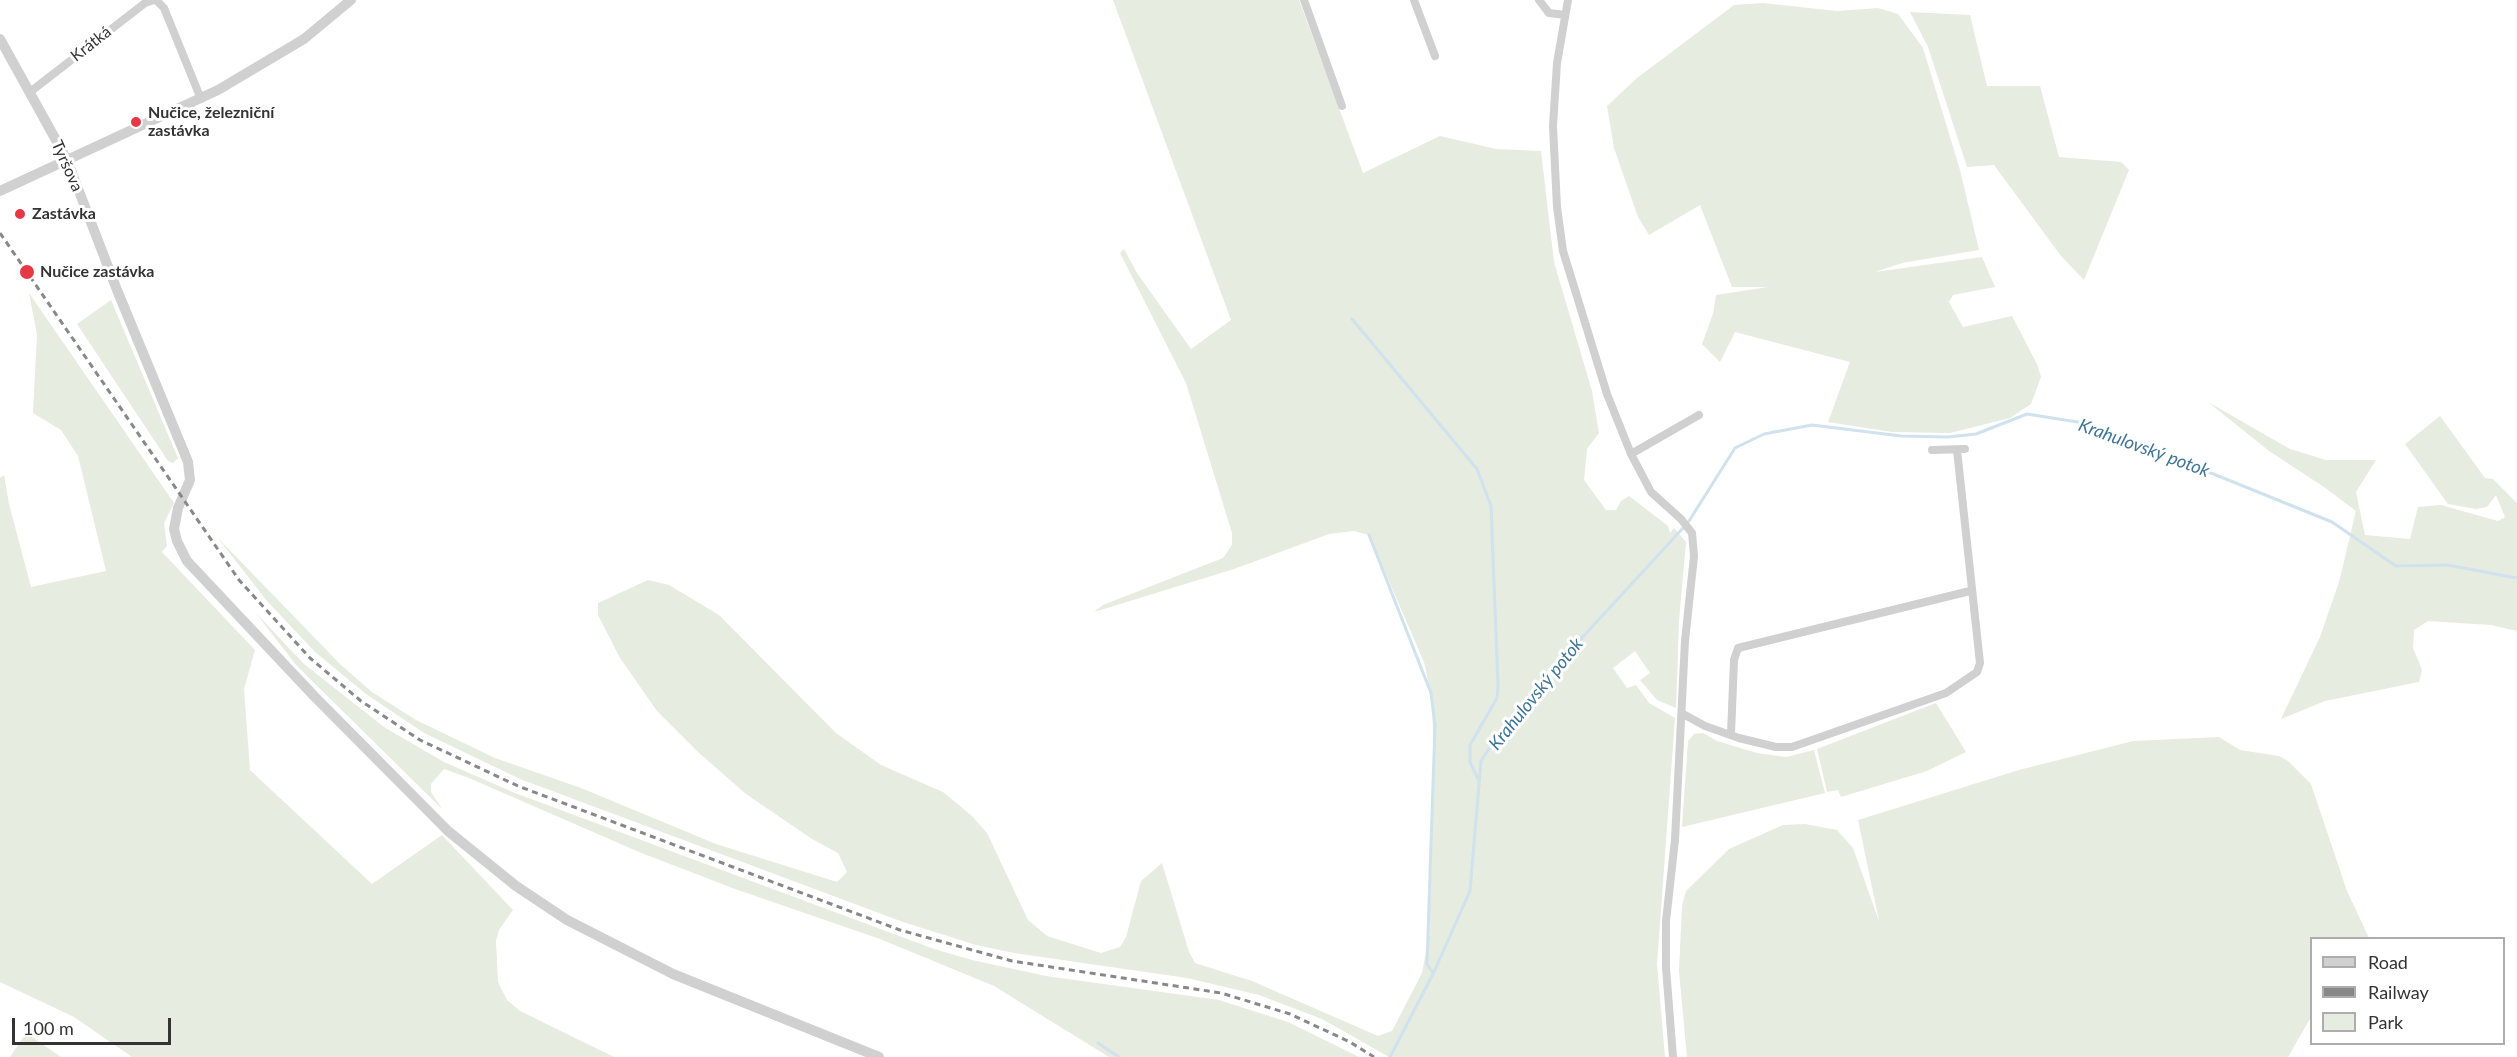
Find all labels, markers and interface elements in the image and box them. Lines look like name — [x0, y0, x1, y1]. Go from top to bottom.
street label: Krátká — [67, 22, 115, 66]
place label: Nučice, železniční zastávka — [148, 103, 274, 141]
marker: Nučice, železniční zastávka — [129, 115, 143, 129]
street label: Tyršova — [47, 137, 87, 195]
place label: Zastávka — [32, 204, 96, 224]
marker: Zastávka — [13, 207, 27, 221]
place label: Nučice zastávka — [40, 262, 154, 282]
marker: Nučice zastávka — [18, 263, 36, 281]
water label: Krahulovský potok — [2076, 414, 2212, 482]
water label: Krahulovský potok — [1484, 634, 1588, 754]
legend — [2310, 937, 2505, 1045]
text: Road — [2368, 951, 2408, 973]
text: Railway — [2368, 981, 2429, 1003]
scale bar — [15, 1006, 174, 1044]
text: Park — [2368, 1011, 2403, 1033]
text: 100 m — [23, 1017, 74, 1039]

